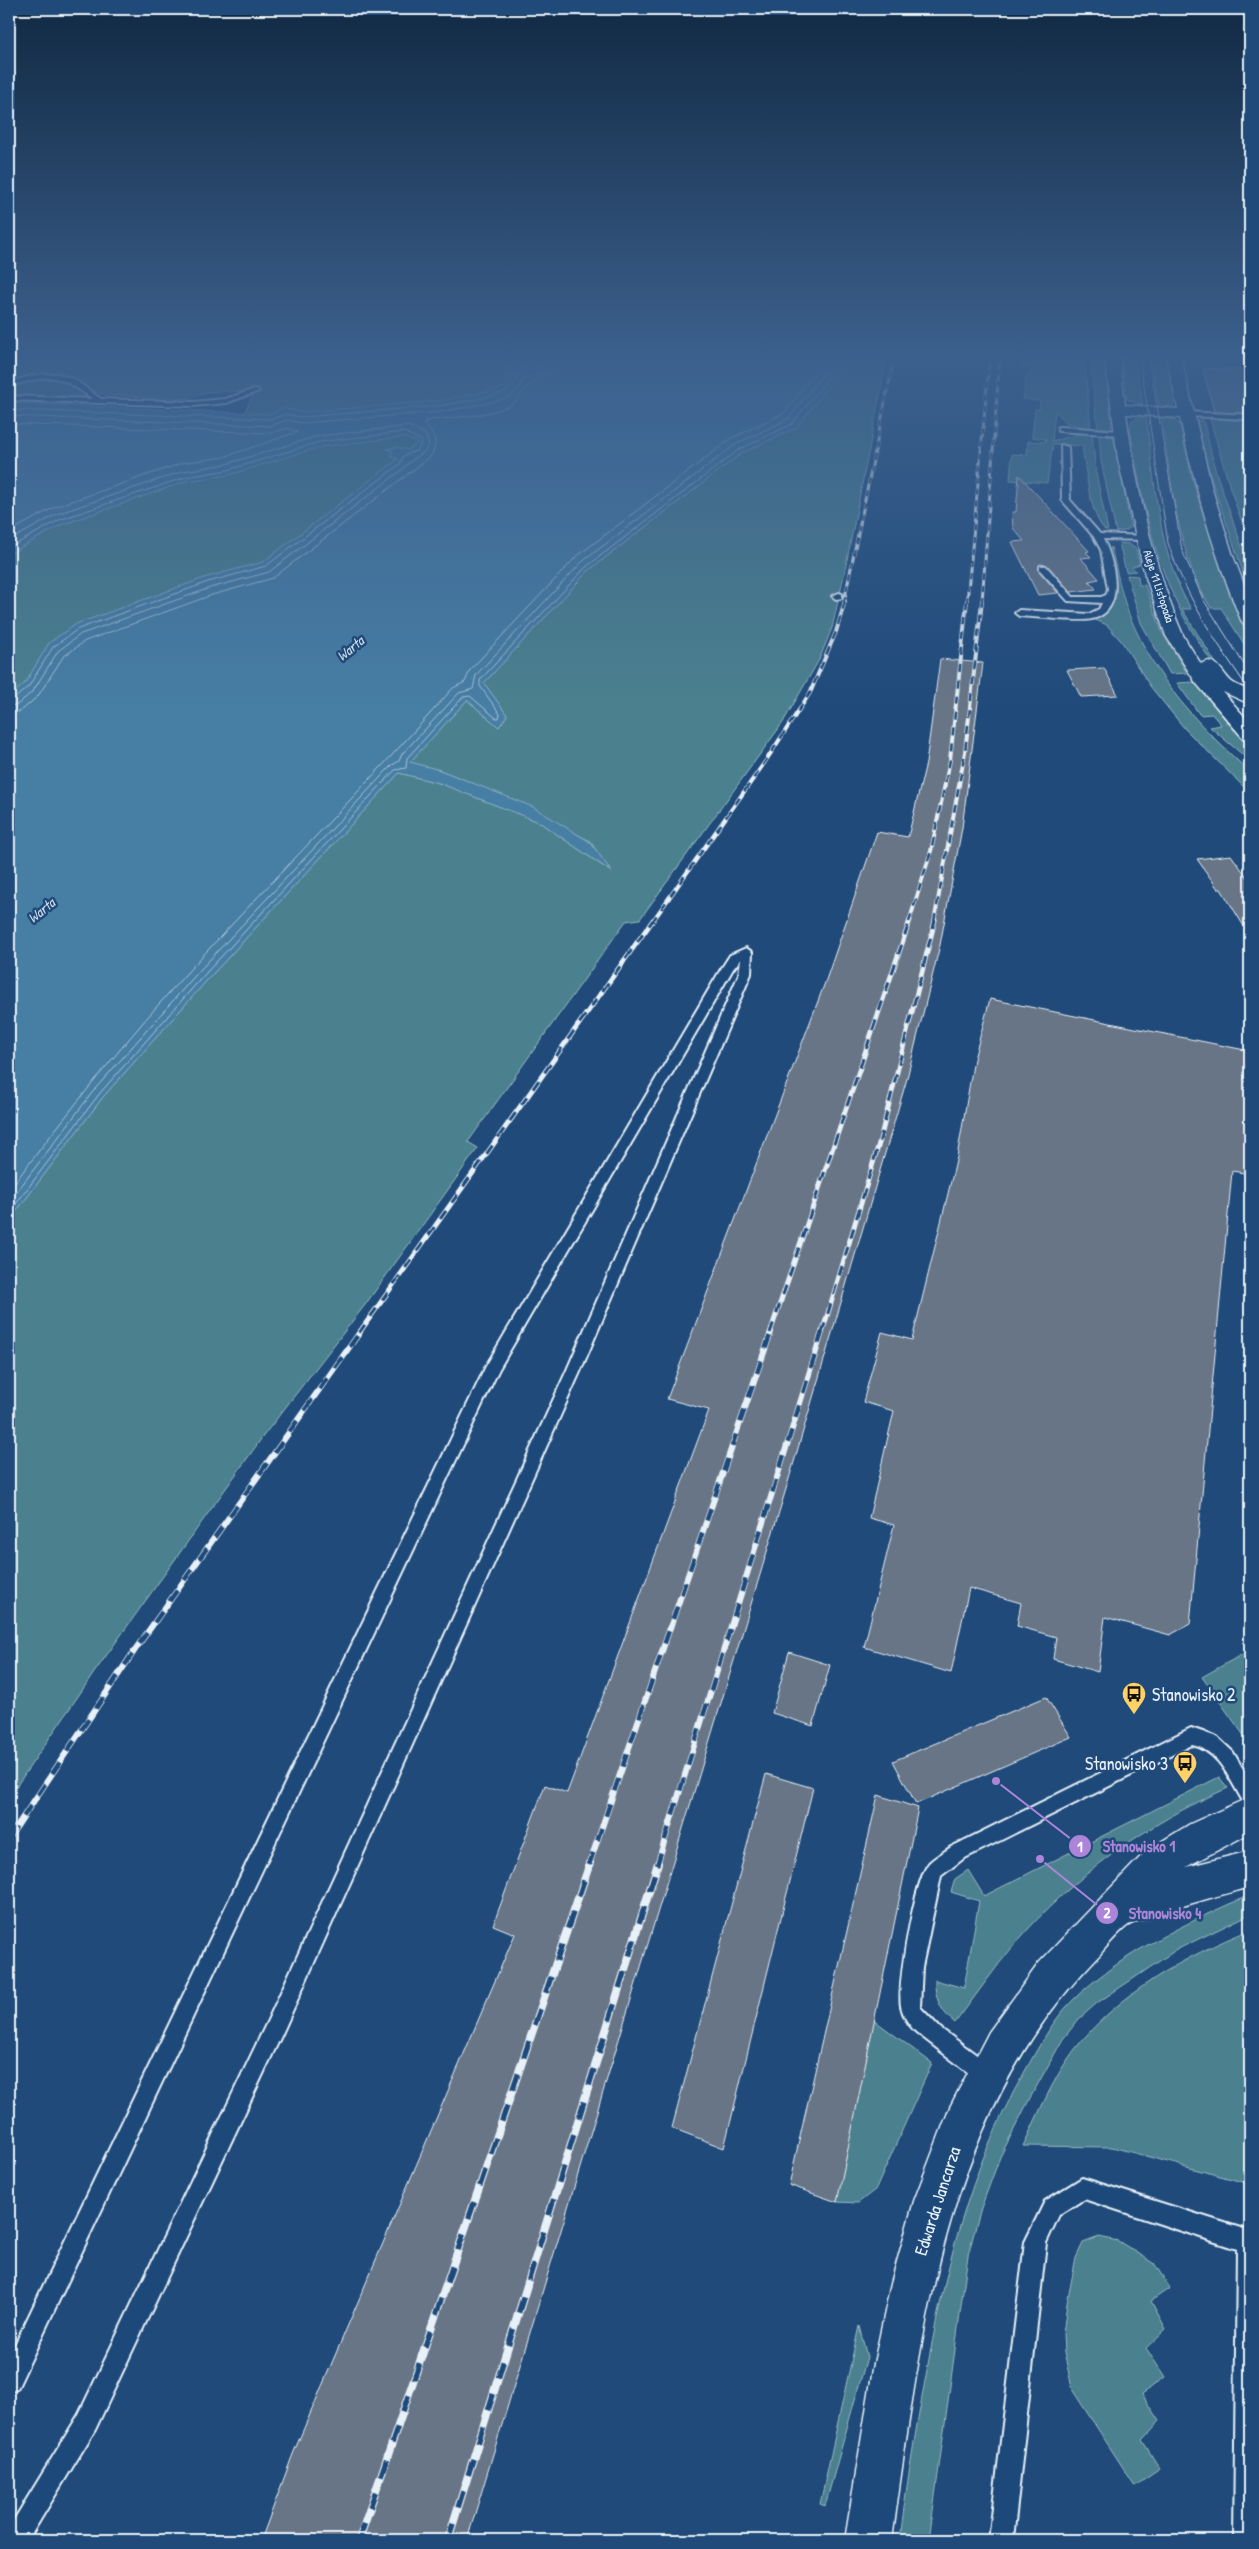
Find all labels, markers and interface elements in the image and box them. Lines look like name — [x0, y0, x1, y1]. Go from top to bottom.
street label: Aleje 11 Listopada — [1139, 547, 1179, 625]
water label: Warta — [332, 630, 369, 665]
water label: Warta — [23, 892, 60, 927]
bus stop icon: Stanowisko 2 — [1121, 1681, 1147, 1715]
place label: Stanowisko 2 — [1152, 1682, 1236, 1707]
bus stop icon: Stanowisko 3 — [1172, 1750, 1198, 1784]
place label: Stanowisko 3 — [1085, 1751, 1168, 1776]
callout: Stanowisko 1 — [1068, 1831, 1185, 1862]
text: Stanowisko 1 — [1103, 1835, 1175, 1857]
text: 1 — [1077, 1836, 1083, 1857]
callout: Stanowisko 4 — [1094, 1898, 1212, 1929]
text: 2 — [1103, 1902, 1111, 1923]
text: Stanowisko 4 — [1129, 1902, 1201, 1924]
street label: Edwarda Jancarza — [908, 2143, 966, 2259]

